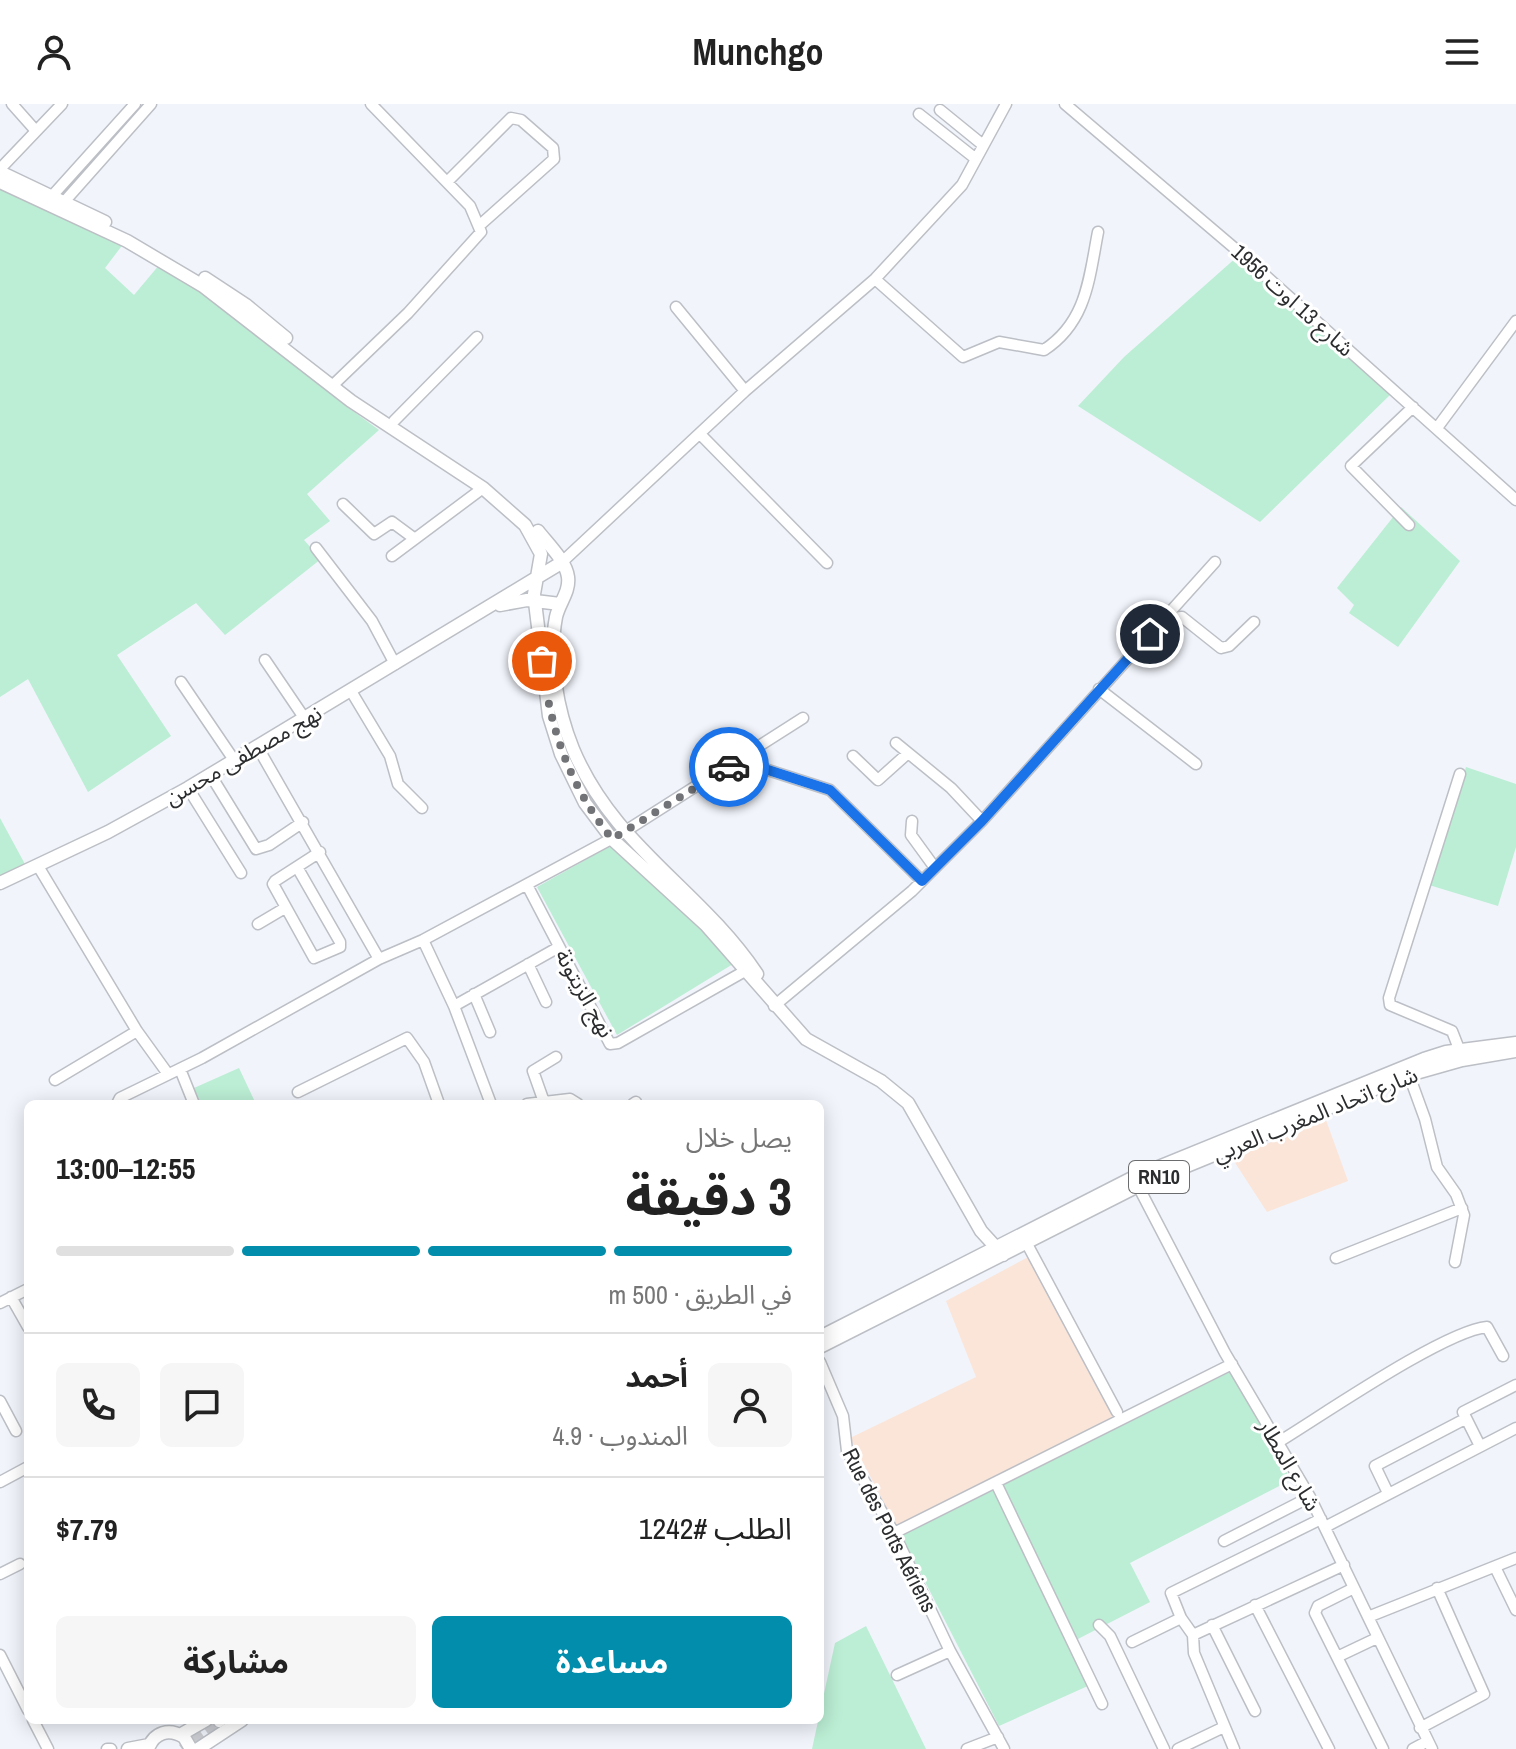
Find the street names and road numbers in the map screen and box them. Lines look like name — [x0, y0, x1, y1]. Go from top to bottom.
street label: شارع 13 اوت 1956 — [1224, 237, 1361, 365]
street label: نهج مصطفى محسن — [159, 698, 328, 814]
street label: نهج الزيتونة — [547, 943, 622, 1044]
street label: شارع اتحاد المغرب العربي — [1208, 1059, 1423, 1171]
road number: RN10 — [1129, 1161, 1189, 1193]
street label: شارع المطار — [1249, 1413, 1328, 1518]
street label: Rue des Ports Aériens — [836, 1443, 944, 1617]

